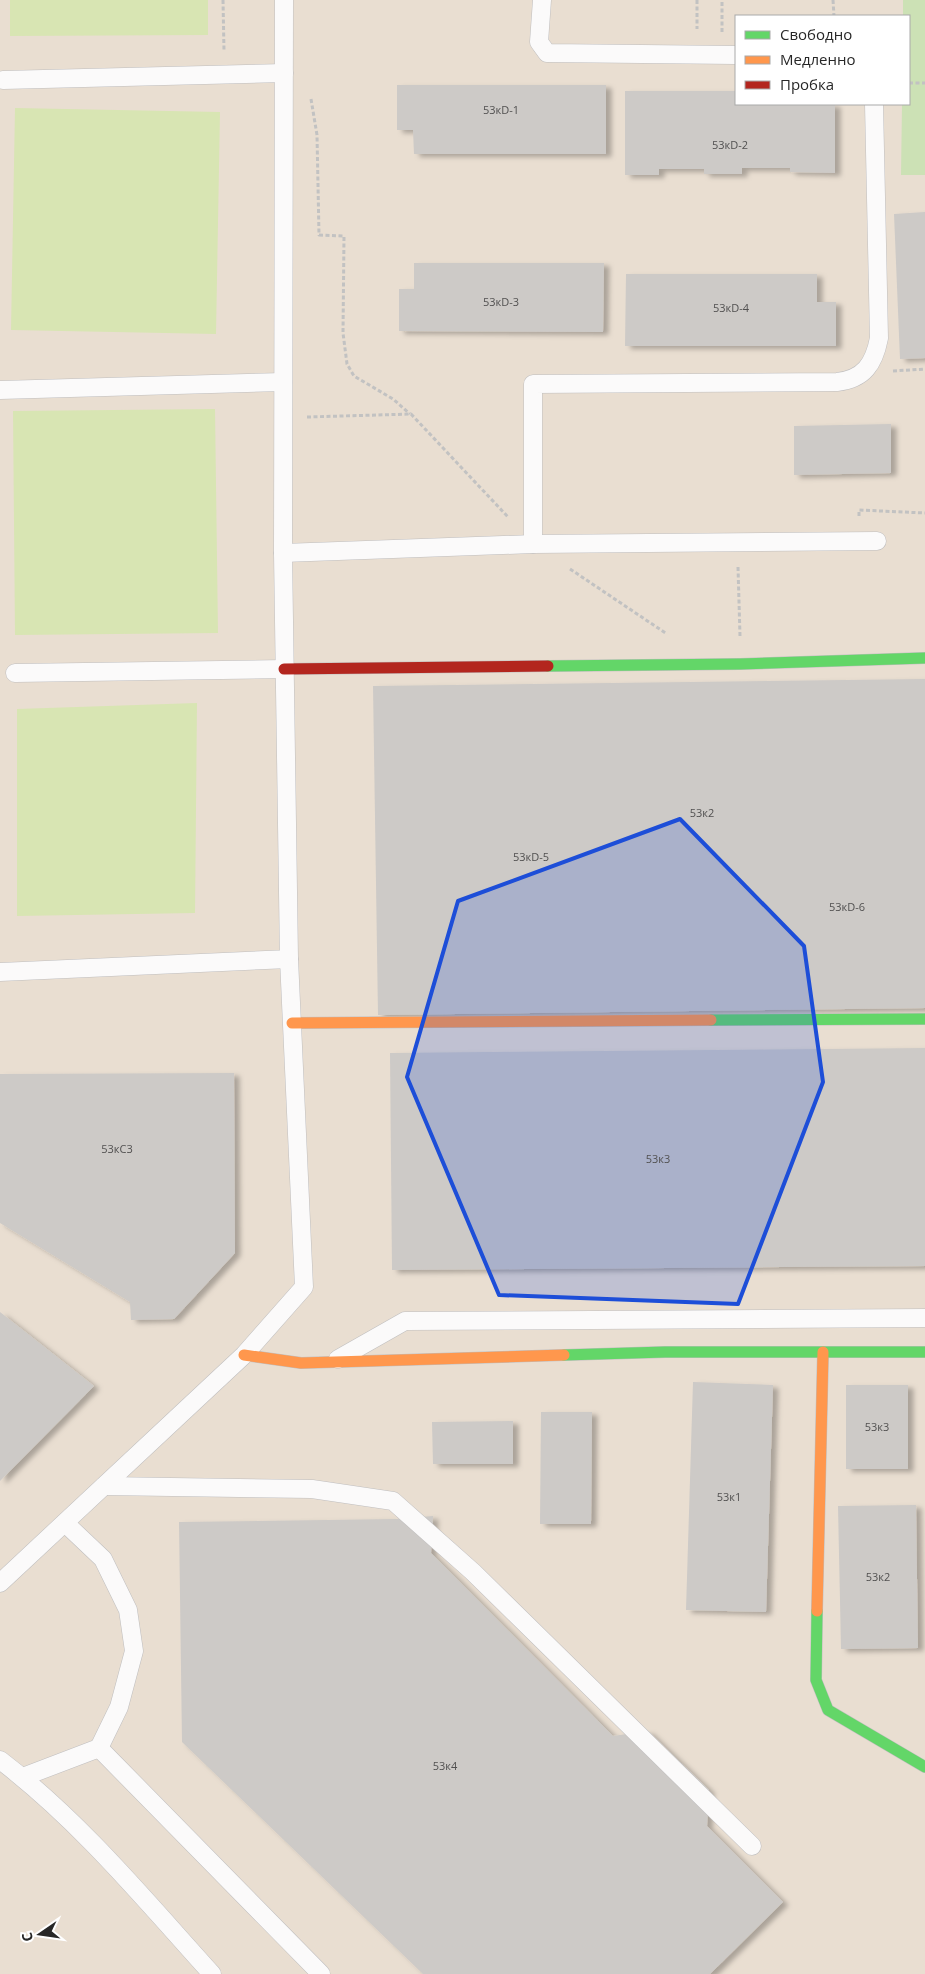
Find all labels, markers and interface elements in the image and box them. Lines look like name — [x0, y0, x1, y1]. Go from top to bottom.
legend — [735, 15, 910, 105]
text: Свободно — [780, 24, 852, 44]
text: Медленно — [780, 49, 856, 69]
text: Пробка — [780, 74, 834, 94]
house number: 53кD-1 — [483, 102, 519, 117]
house number: 53кD-2 — [712, 137, 748, 152]
house number: 53кD-3 — [483, 294, 519, 309]
house number: 53кD-4 — [713, 300, 750, 315]
house number: 53к2 — [690, 805, 714, 820]
house number: 53кD-5 — [513, 849, 549, 864]
house number: 53кD-6 — [829, 899, 865, 914]
house number: 53кС3 — [101, 1141, 133, 1156]
house number: 53к3 — [646, 1151, 670, 1166]
house number: 53к3 — [865, 1419, 889, 1434]
house number: 53к1 — [717, 1489, 741, 1504]
house number: 53к2 — [866, 1569, 890, 1584]
house number: 53к4 — [433, 1758, 458, 1773]
north arrow — [15, 1909, 65, 1959]
text: С — [17, 1930, 37, 1944]

